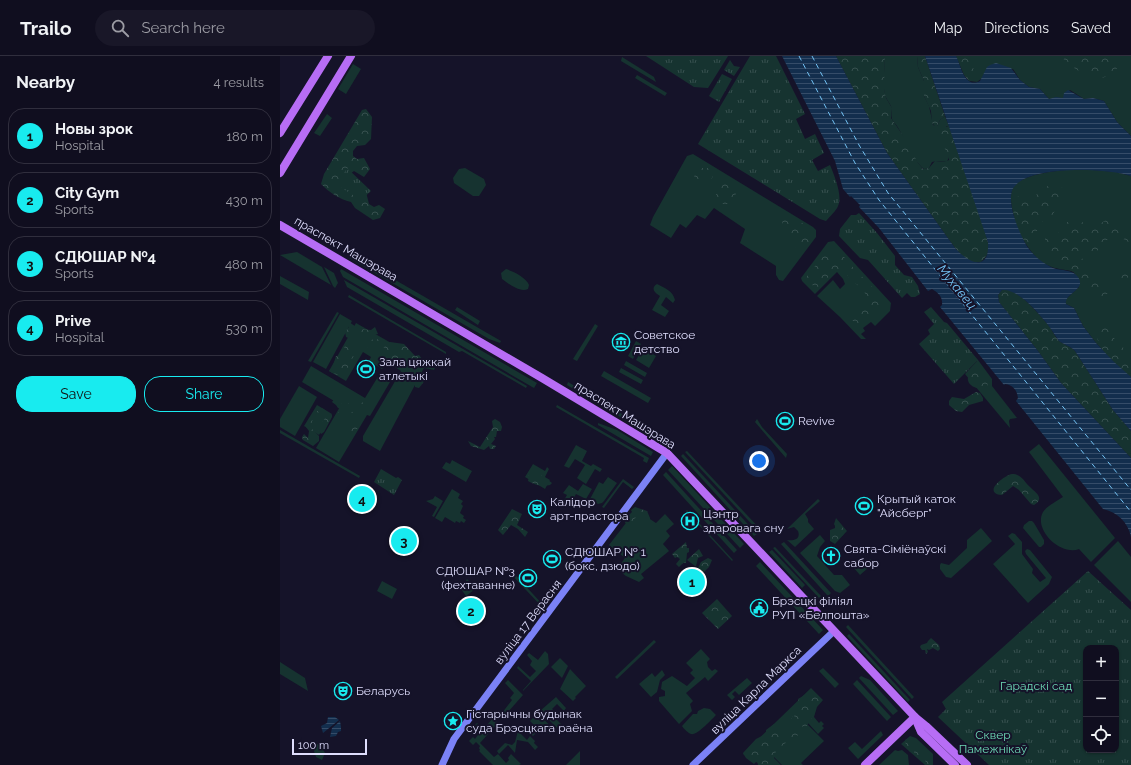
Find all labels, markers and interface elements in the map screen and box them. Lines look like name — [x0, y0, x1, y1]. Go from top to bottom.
search box — [95, 10, 375, 46]
text: Trailo — [20, 17, 71, 39]
icon: search — [109, 17, 131, 39]
text: Search here — [141, 19, 225, 37]
text: Map — [934, 20, 962, 36]
text: Directions — [984, 20, 1049, 36]
text: Saved — [1071, 20, 1111, 36]
text: Nearby — [16, 72, 75, 92]
text: 4 results — [213, 75, 264, 90]
text: Новы зрок — [55, 120, 133, 138]
text: 1 — [27, 129, 33, 144]
text: 180 m — [227, 129, 263, 144]
text: Hospital — [55, 138, 104, 153]
text: City Gym — [55, 184, 119, 202]
text: 2 — [26, 193, 34, 208]
text: 430 m — [226, 193, 263, 208]
text: Sports — [55, 202, 94, 217]
street label: праспект Машэрава — [292, 214, 400, 284]
text: СДЮШАР №4 — [55, 248, 156, 266]
text: 3 — [26, 257, 34, 272]
text: 480 m — [225, 257, 263, 272]
water label: Мухавец — [934, 261, 980, 313]
text: Sports — [55, 266, 94, 281]
text: Prive — [55, 312, 91, 330]
text: 4 — [26, 321, 34, 336]
text: 530 m — [226, 321, 263, 336]
place label: Советское детство — [634, 328, 695, 356]
text: Hospital — [55, 330, 104, 345]
museum icon: Советское детство — [611, 332, 631, 352]
place label: Зала цяжкай атлетыкі — [379, 355, 451, 383]
sports icon: Зала цяжкай атлетыкі — [356, 359, 376, 379]
button: Save — [16, 376, 136, 412]
button: Share — [144, 376, 264, 412]
street label: праспект Машэрава — [572, 378, 678, 452]
sports icon: Revive — [775, 411, 795, 431]
place label: Revive — [798, 414, 835, 428]
your location — [749, 451, 769, 471]
pin: 4 — [349, 484, 375, 514]
place label: Крытый каток "Айсберг" — [877, 492, 956, 520]
place label: Калідор арт-прастора — [550, 495, 628, 523]
sports icon: Крытый каток "Айсберг" — [854, 496, 874, 516]
theatre icon: Калідор арт-прастора — [527, 499, 547, 519]
place label: Цэнтр здаровага сну — [703, 507, 784, 535]
hospital icon: Цэнтр здаровага сну — [680, 511, 700, 531]
pin: 3 — [391, 526, 417, 556]
place label: Свята-Сіміёнаўскі сабор — [844, 542, 946, 570]
place label: СДЮШАР № 1 (бокс, дзюдо) — [565, 545, 646, 573]
church icon: Свята-Сіміёнаўскі сабор — [821, 546, 841, 566]
sports icon: СДЮШАР № 1 (бокс, дзюдо) — [542, 549, 562, 569]
place label: СДЮШАР №3 (фехтаванне) — [436, 564, 515, 592]
pin: 1 — [679, 567, 705, 597]
sports icon: СДЮШАР №3 (фехтаванне) — [518, 568, 538, 588]
street label: вуліца 17 Верасня — [492, 577, 564, 667]
place label: Брэсцкі філіял РУП «Белпошта» — [772, 594, 870, 622]
pin: 2 — [458, 596, 484, 626]
public building icon: Брэсцкі філіял РУП «Белпошта» — [749, 598, 769, 618]
street label: вуліца Карла Маркса — [708, 643, 804, 737]
map controls — [1083, 645, 1119, 753]
button: + — [1083, 645, 1119, 681]
park label: Гарадскі сад — [1000, 679, 1072, 693]
theatre icon: Беларусь — [333, 681, 353, 701]
button: − — [1083, 681, 1119, 717]
place label: Беларусь — [356, 684, 410, 698]
place label: Гістарычны будынак суда Брэсцкага раёна — [466, 707, 593, 735]
place icon: Гістарычны будынак суда Брэсцкага раёна — [443, 711, 463, 731]
button: locate — [1083, 717, 1119, 753]
park label: Сквер Памежнікаў — [959, 728, 1028, 756]
scale bar — [292, 737, 367, 756]
text: 100 m — [298, 739, 329, 752]

